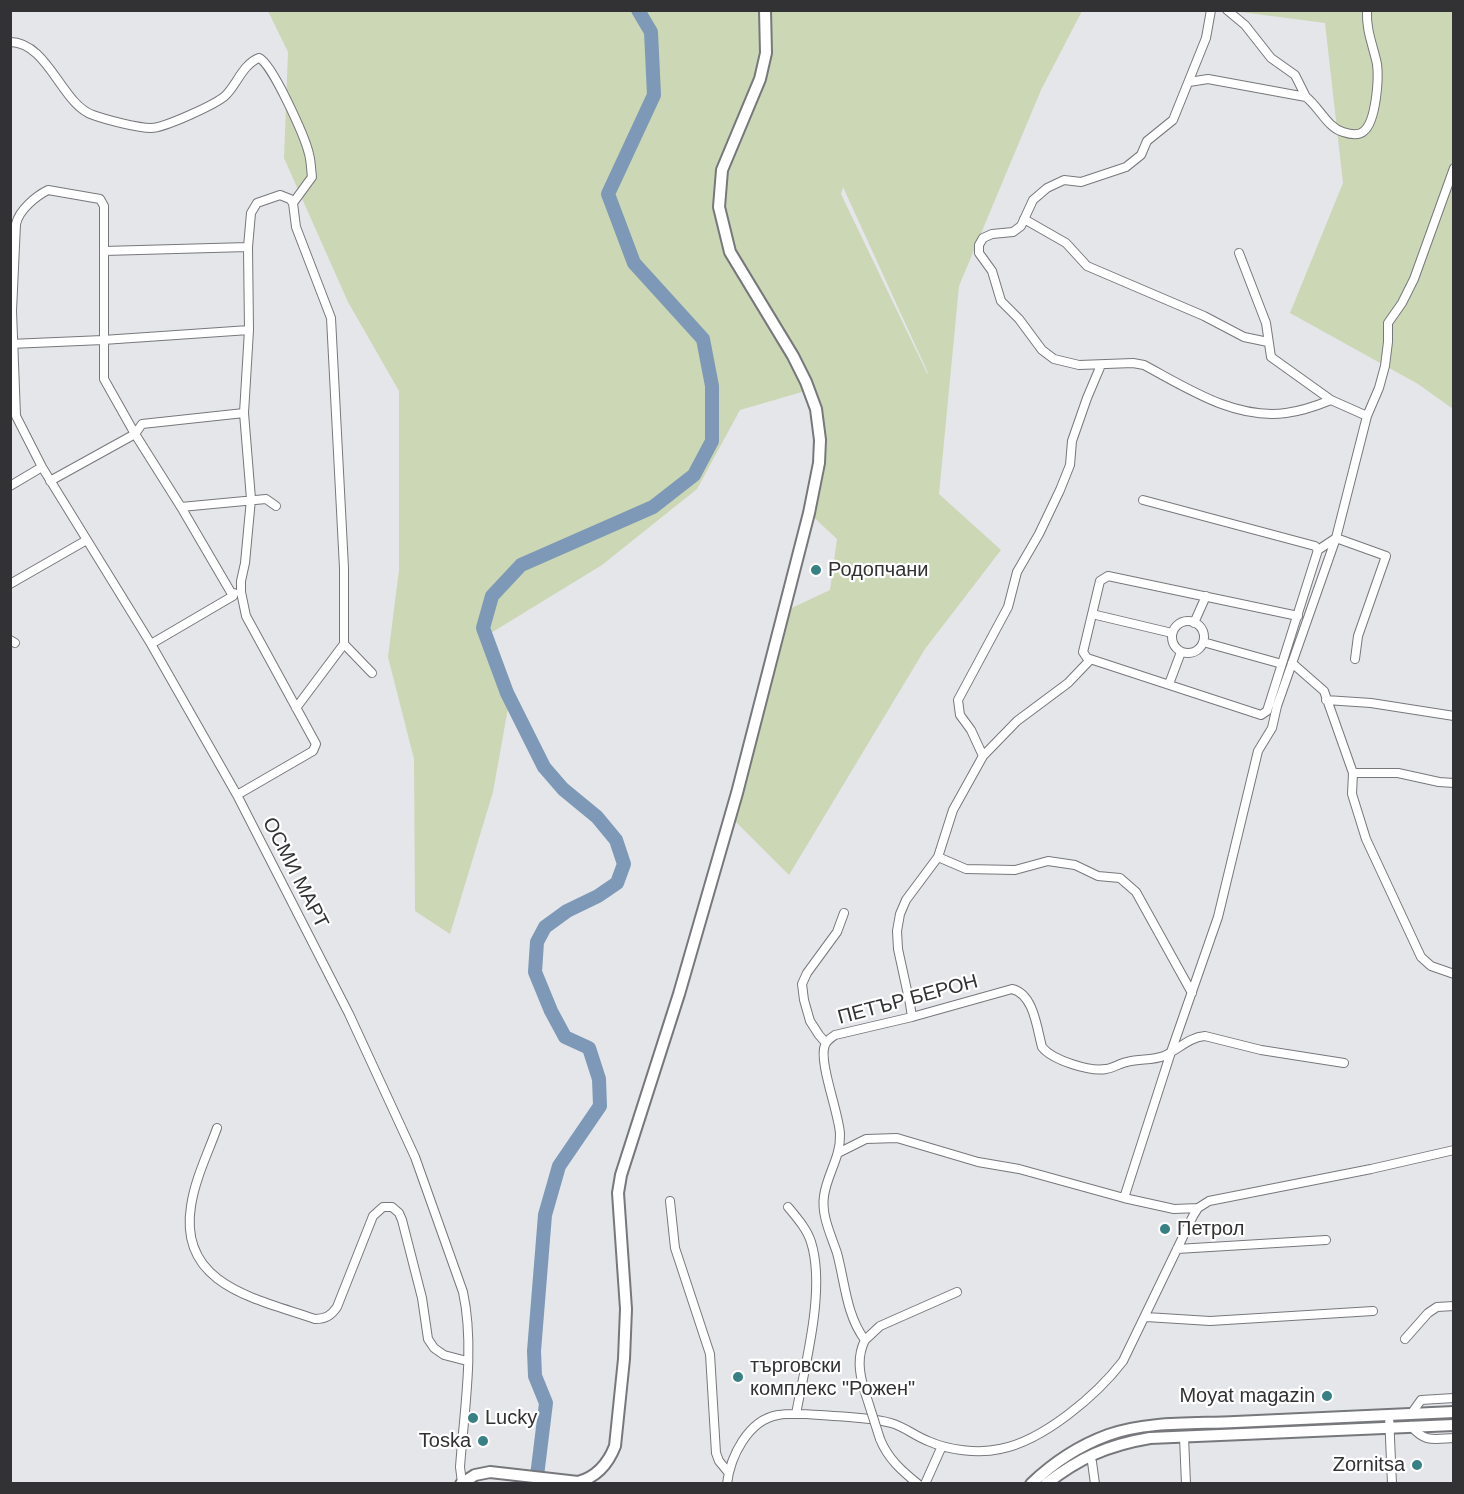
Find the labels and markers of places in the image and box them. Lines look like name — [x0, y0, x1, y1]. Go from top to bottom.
place label: Родопчани — [828, 558, 929, 582]
marker: Родопчани — [809, 563, 823, 577]
place label: Петрол — [1177, 1217, 1244, 1241]
marker: Петрол — [1158, 1222, 1172, 1236]
place label: търговски комплекс "Рожен" — [750, 1354, 915, 1401]
marker: търговски комплекс "Рожен" — [731, 1370, 745, 1384]
place label: Moyat magazin — [1179, 1384, 1315, 1408]
marker: Moyat magazin — [1320, 1389, 1334, 1403]
place label: Lucky — [485, 1406, 537, 1430]
marker: Lucky — [466, 1411, 480, 1425]
place label: Toska — [419, 1429, 471, 1453]
marker: Toska — [476, 1434, 490, 1448]
place label: Zornitsa — [1333, 1453, 1405, 1477]
marker: Zornitsa — [1410, 1458, 1424, 1472]

